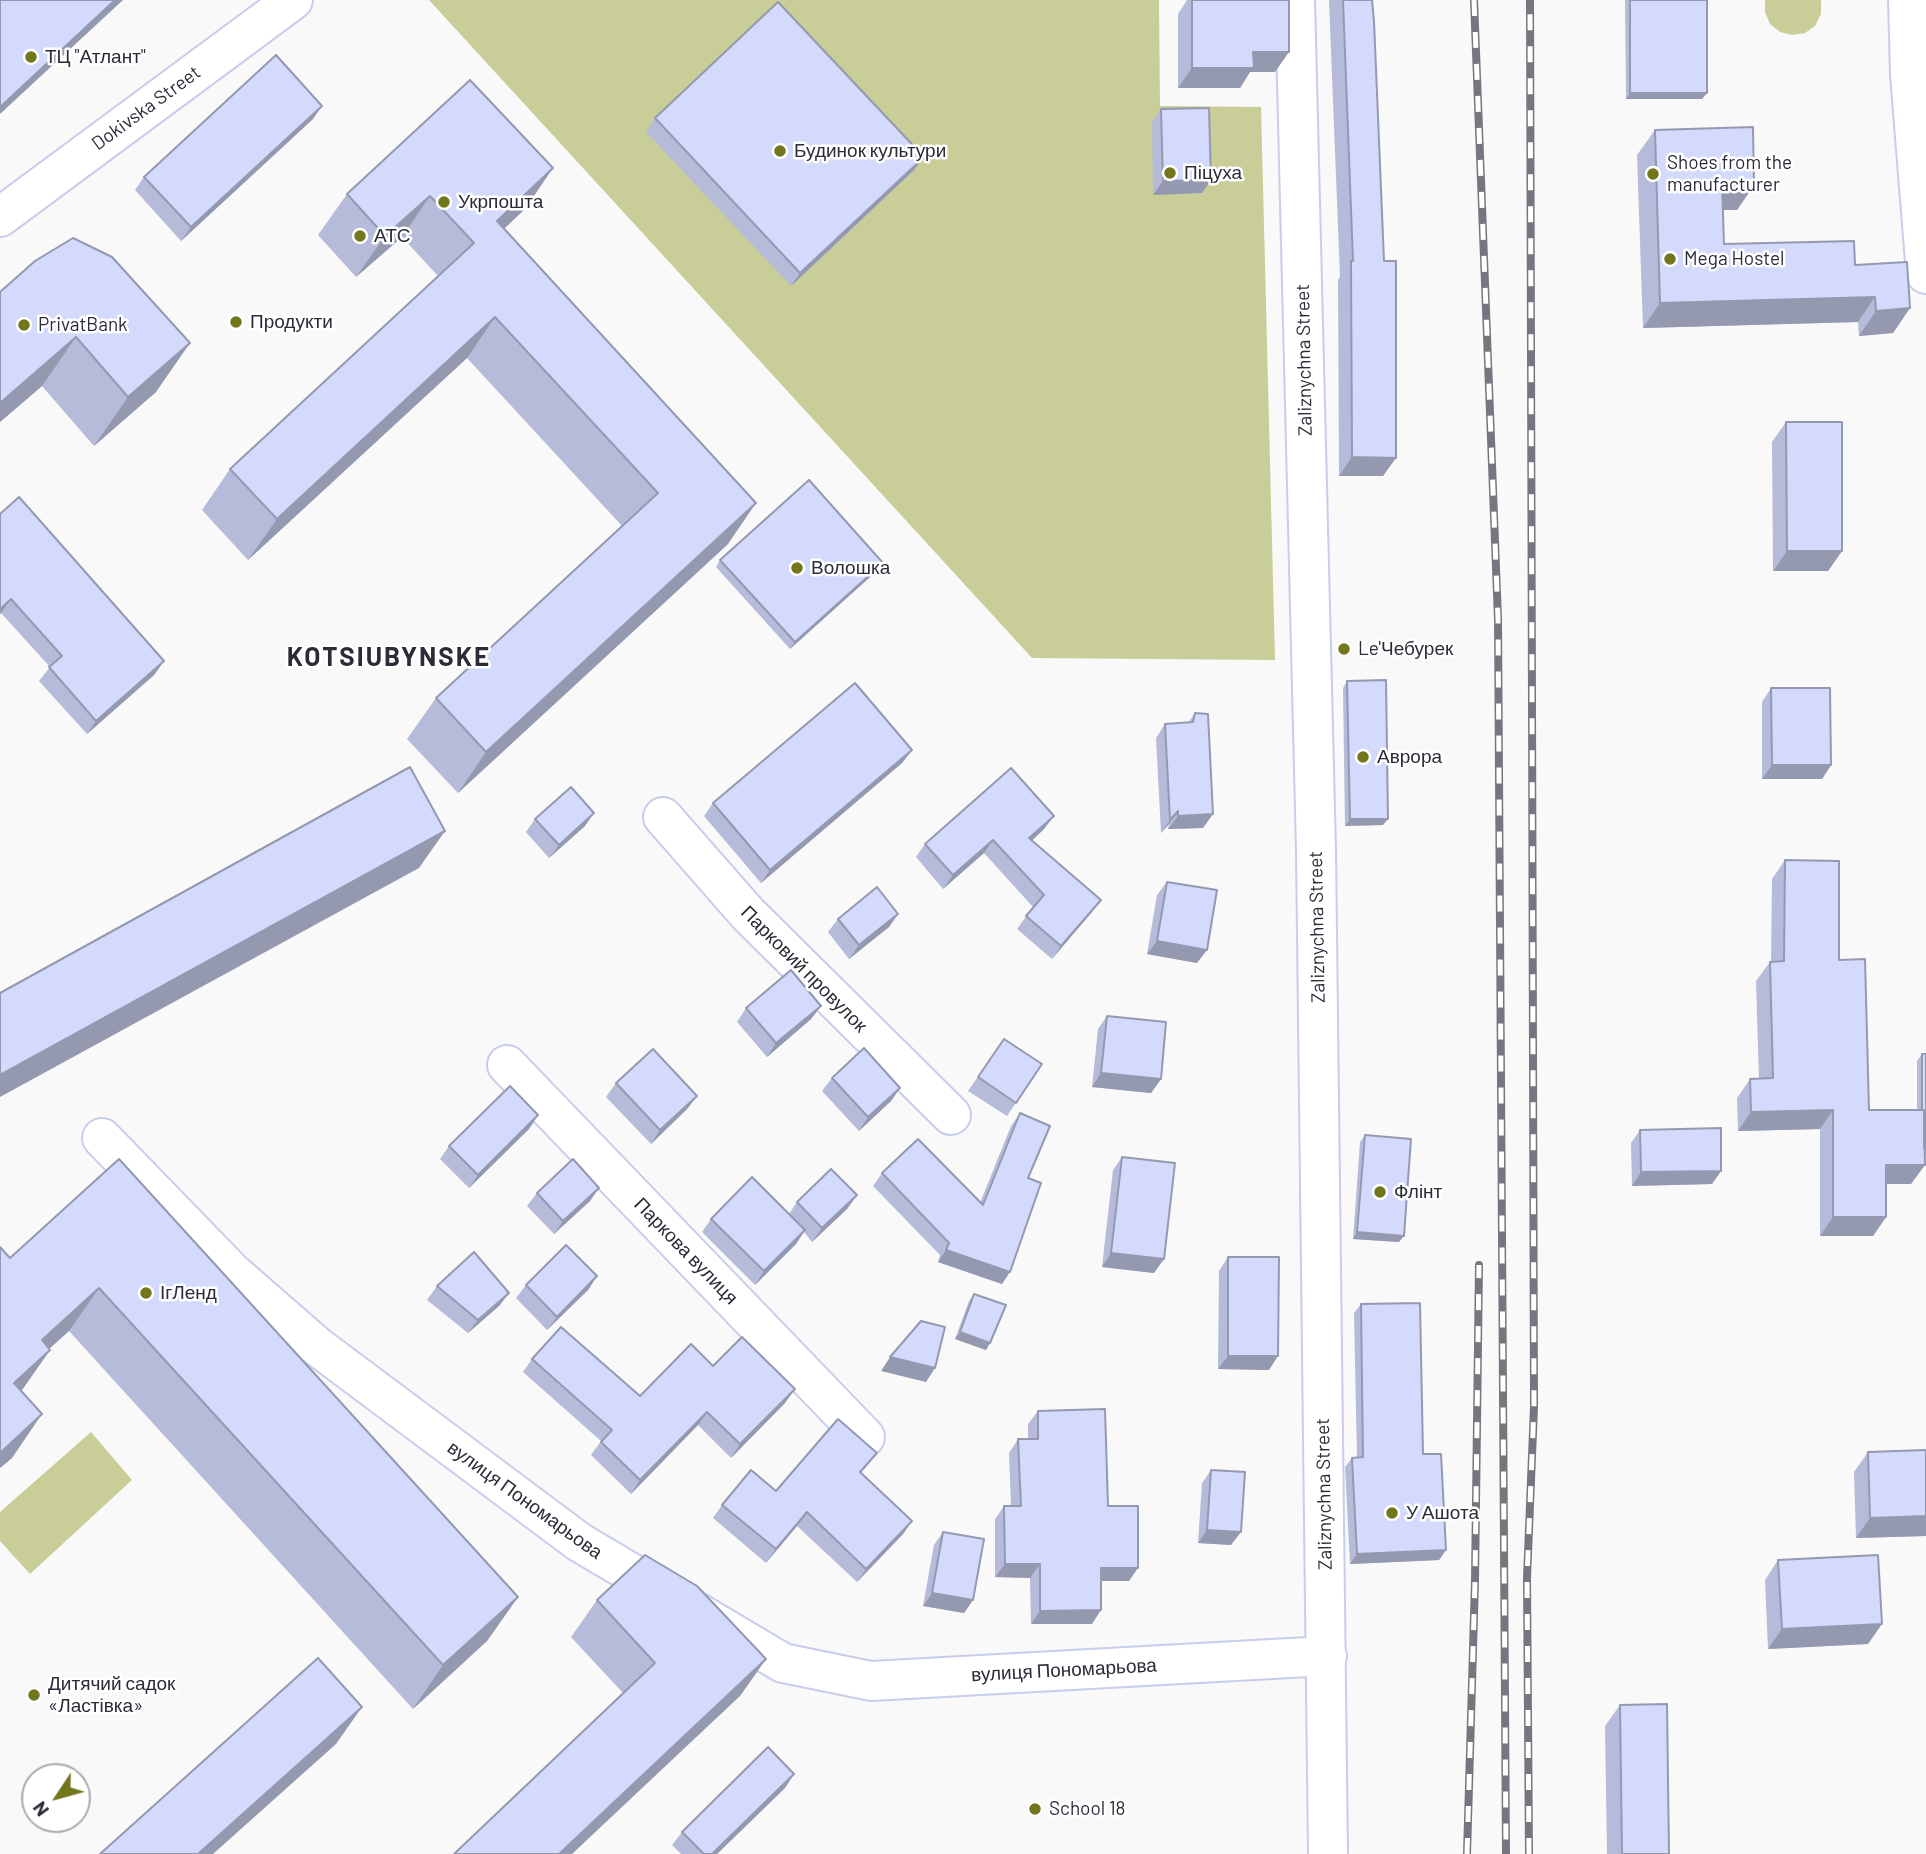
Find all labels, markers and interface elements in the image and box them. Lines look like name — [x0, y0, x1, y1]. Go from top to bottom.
place label: ТЦ "Атлант" — [45, 46, 146, 68]
marker: ТЦ "Атлант" — [23, 49, 39, 65]
street label: Dokivska Street — [87, 61, 205, 155]
place label: Будинок культури — [794, 140, 946, 162]
marker: Будинок культури — [772, 143, 788, 159]
place label: Shoes from the manufacturer — [1667, 152, 1792, 196]
place label: Піцуха — [1184, 162, 1242, 184]
marker: Піцуха — [1162, 165, 1178, 181]
marker: Shoes from the manufacturer — [1645, 166, 1661, 182]
place label: Укрпошта — [458, 191, 543, 213]
marker: Укрпошта — [436, 194, 452, 210]
place label: АТС — [374, 225, 411, 247]
marker: АТС — [352, 228, 368, 244]
place label: Mega Hostel — [1684, 248, 1784, 270]
marker: Mega Hostel — [1662, 251, 1678, 267]
street label: Zaliznychna Street — [1291, 284, 1317, 436]
place label: Продукти — [250, 311, 333, 333]
place label: PrivatBank — [38, 314, 128, 336]
marker: Продукти — [228, 314, 244, 330]
marker: PrivatBank — [16, 317, 32, 333]
place label: Волошка — [811, 557, 890, 579]
marker: Волошка — [789, 560, 805, 576]
place label: Le'Чебурек — [1358, 638, 1453, 660]
district label: KOTSIUBYNSKE — [288, 641, 490, 673]
marker: Le'Чебурек — [1336, 641, 1352, 657]
place label: Аврора — [1377, 746, 1442, 768]
marker: Аврора — [1355, 749, 1371, 765]
street label: Zaliznychna Street — [1304, 851, 1330, 1003]
street label: Парковий провулок — [736, 901, 872, 1037]
place label: Флінт — [1394, 1181, 1442, 1203]
marker: Флінт — [1372, 1184, 1388, 1200]
street label: Паркова вулиця — [629, 1193, 743, 1309]
place label: ІгЛенд — [160, 1282, 217, 1304]
marker: ІгЛенд — [138, 1285, 154, 1301]
street label: Zaliznychna Street — [1311, 1418, 1337, 1570]
street label: вулиця Пономарьова — [443, 1436, 607, 1564]
place label: У Ашота — [1406, 1502, 1479, 1524]
marker: У Ашота — [1384, 1505, 1400, 1521]
street label: вулиця Пономарьова — [971, 1654, 1157, 1686]
place label: Дитячий садок «Ластівка» — [48, 1673, 175, 1717]
marker: Дитячий садок «Ластівка» — [26, 1687, 42, 1703]
north arrow — [21, 1763, 91, 1833]
text: N — [27, 1798, 53, 1821]
place label: School 18 — [1049, 1798, 1126, 1820]
marker: School 18 — [1027, 1801, 1043, 1817]

